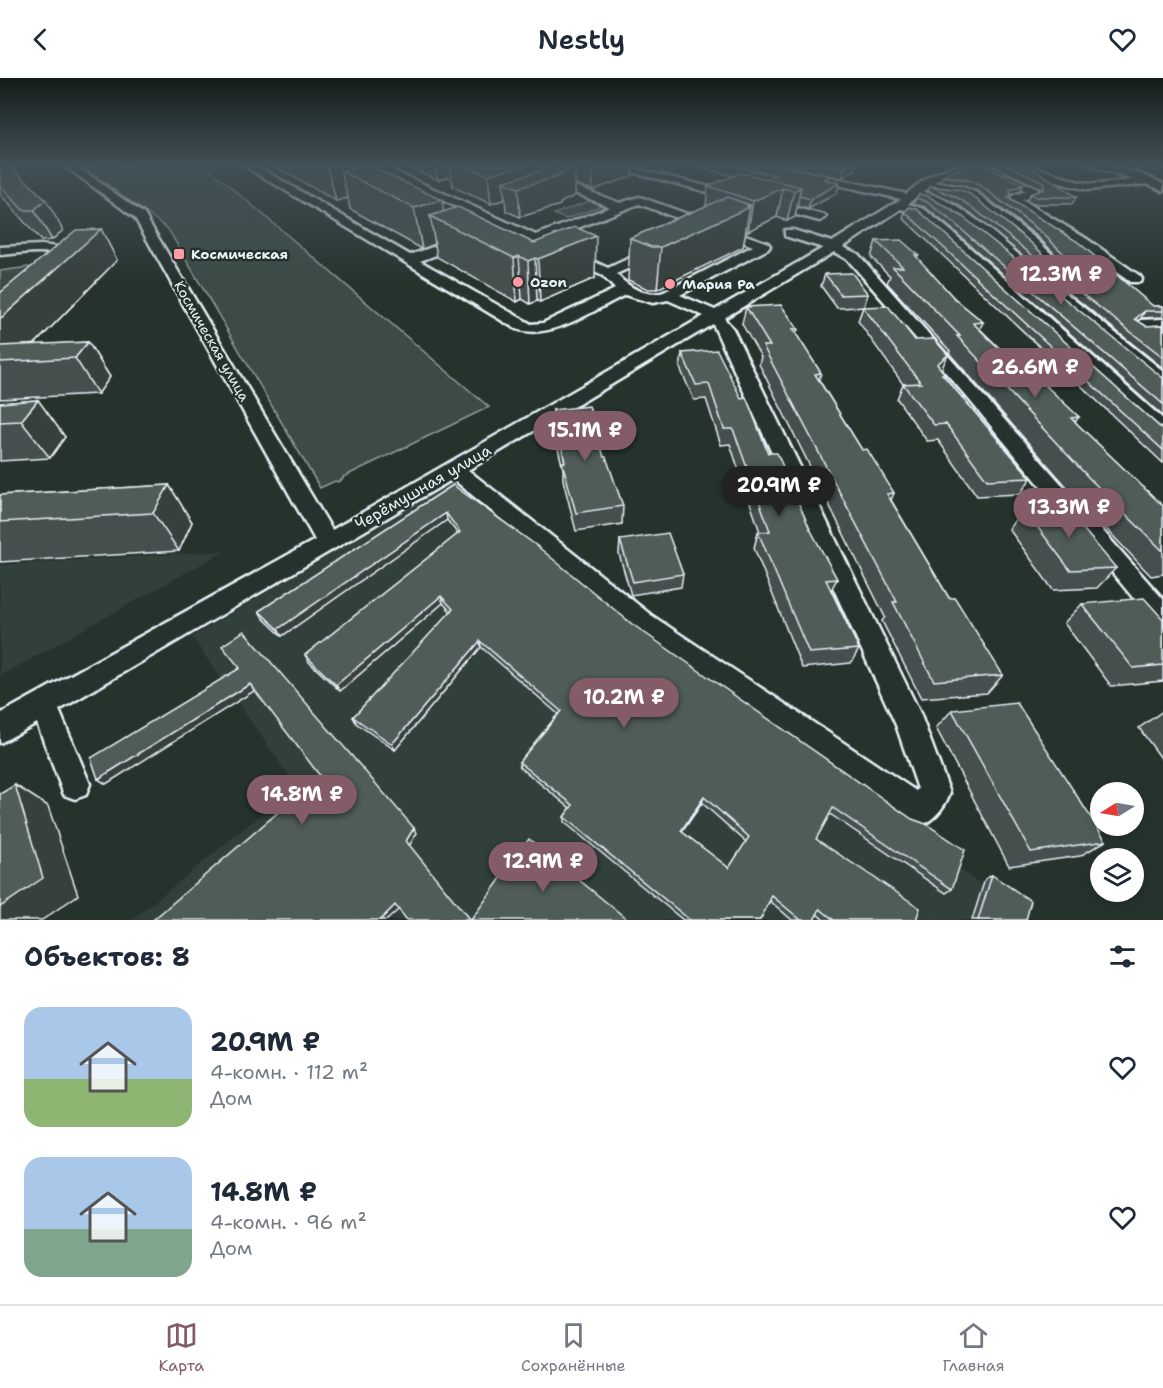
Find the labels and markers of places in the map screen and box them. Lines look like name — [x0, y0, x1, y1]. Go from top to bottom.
place label: Космическая — [191, 245, 288, 263]
marker: Космическая — [172, 247, 186, 261]
pin: 12.3M ₽ — [1006, 255, 1116, 306]
place label: Ozon — [530, 273, 567, 291]
marker: Ozon — [511, 275, 525, 289]
place label: Мария Ра — [682, 275, 755, 293]
marker: Мария Ра — [663, 277, 677, 291]
pin: 26.6M ₽ — [980, 348, 1090, 399]
pin: 15.1M ₽ — [530, 411, 640, 462]
pin: 20.9M ₽ — [724, 466, 834, 517]
pin: 13.3M ₽ — [1014, 488, 1124, 539]
pin: 10.2M ₽ — [569, 678, 679, 729]
pin: 14.8M ₽ — [247, 775, 357, 826]
pin: 12.9M ₽ — [488, 842, 598, 893]

